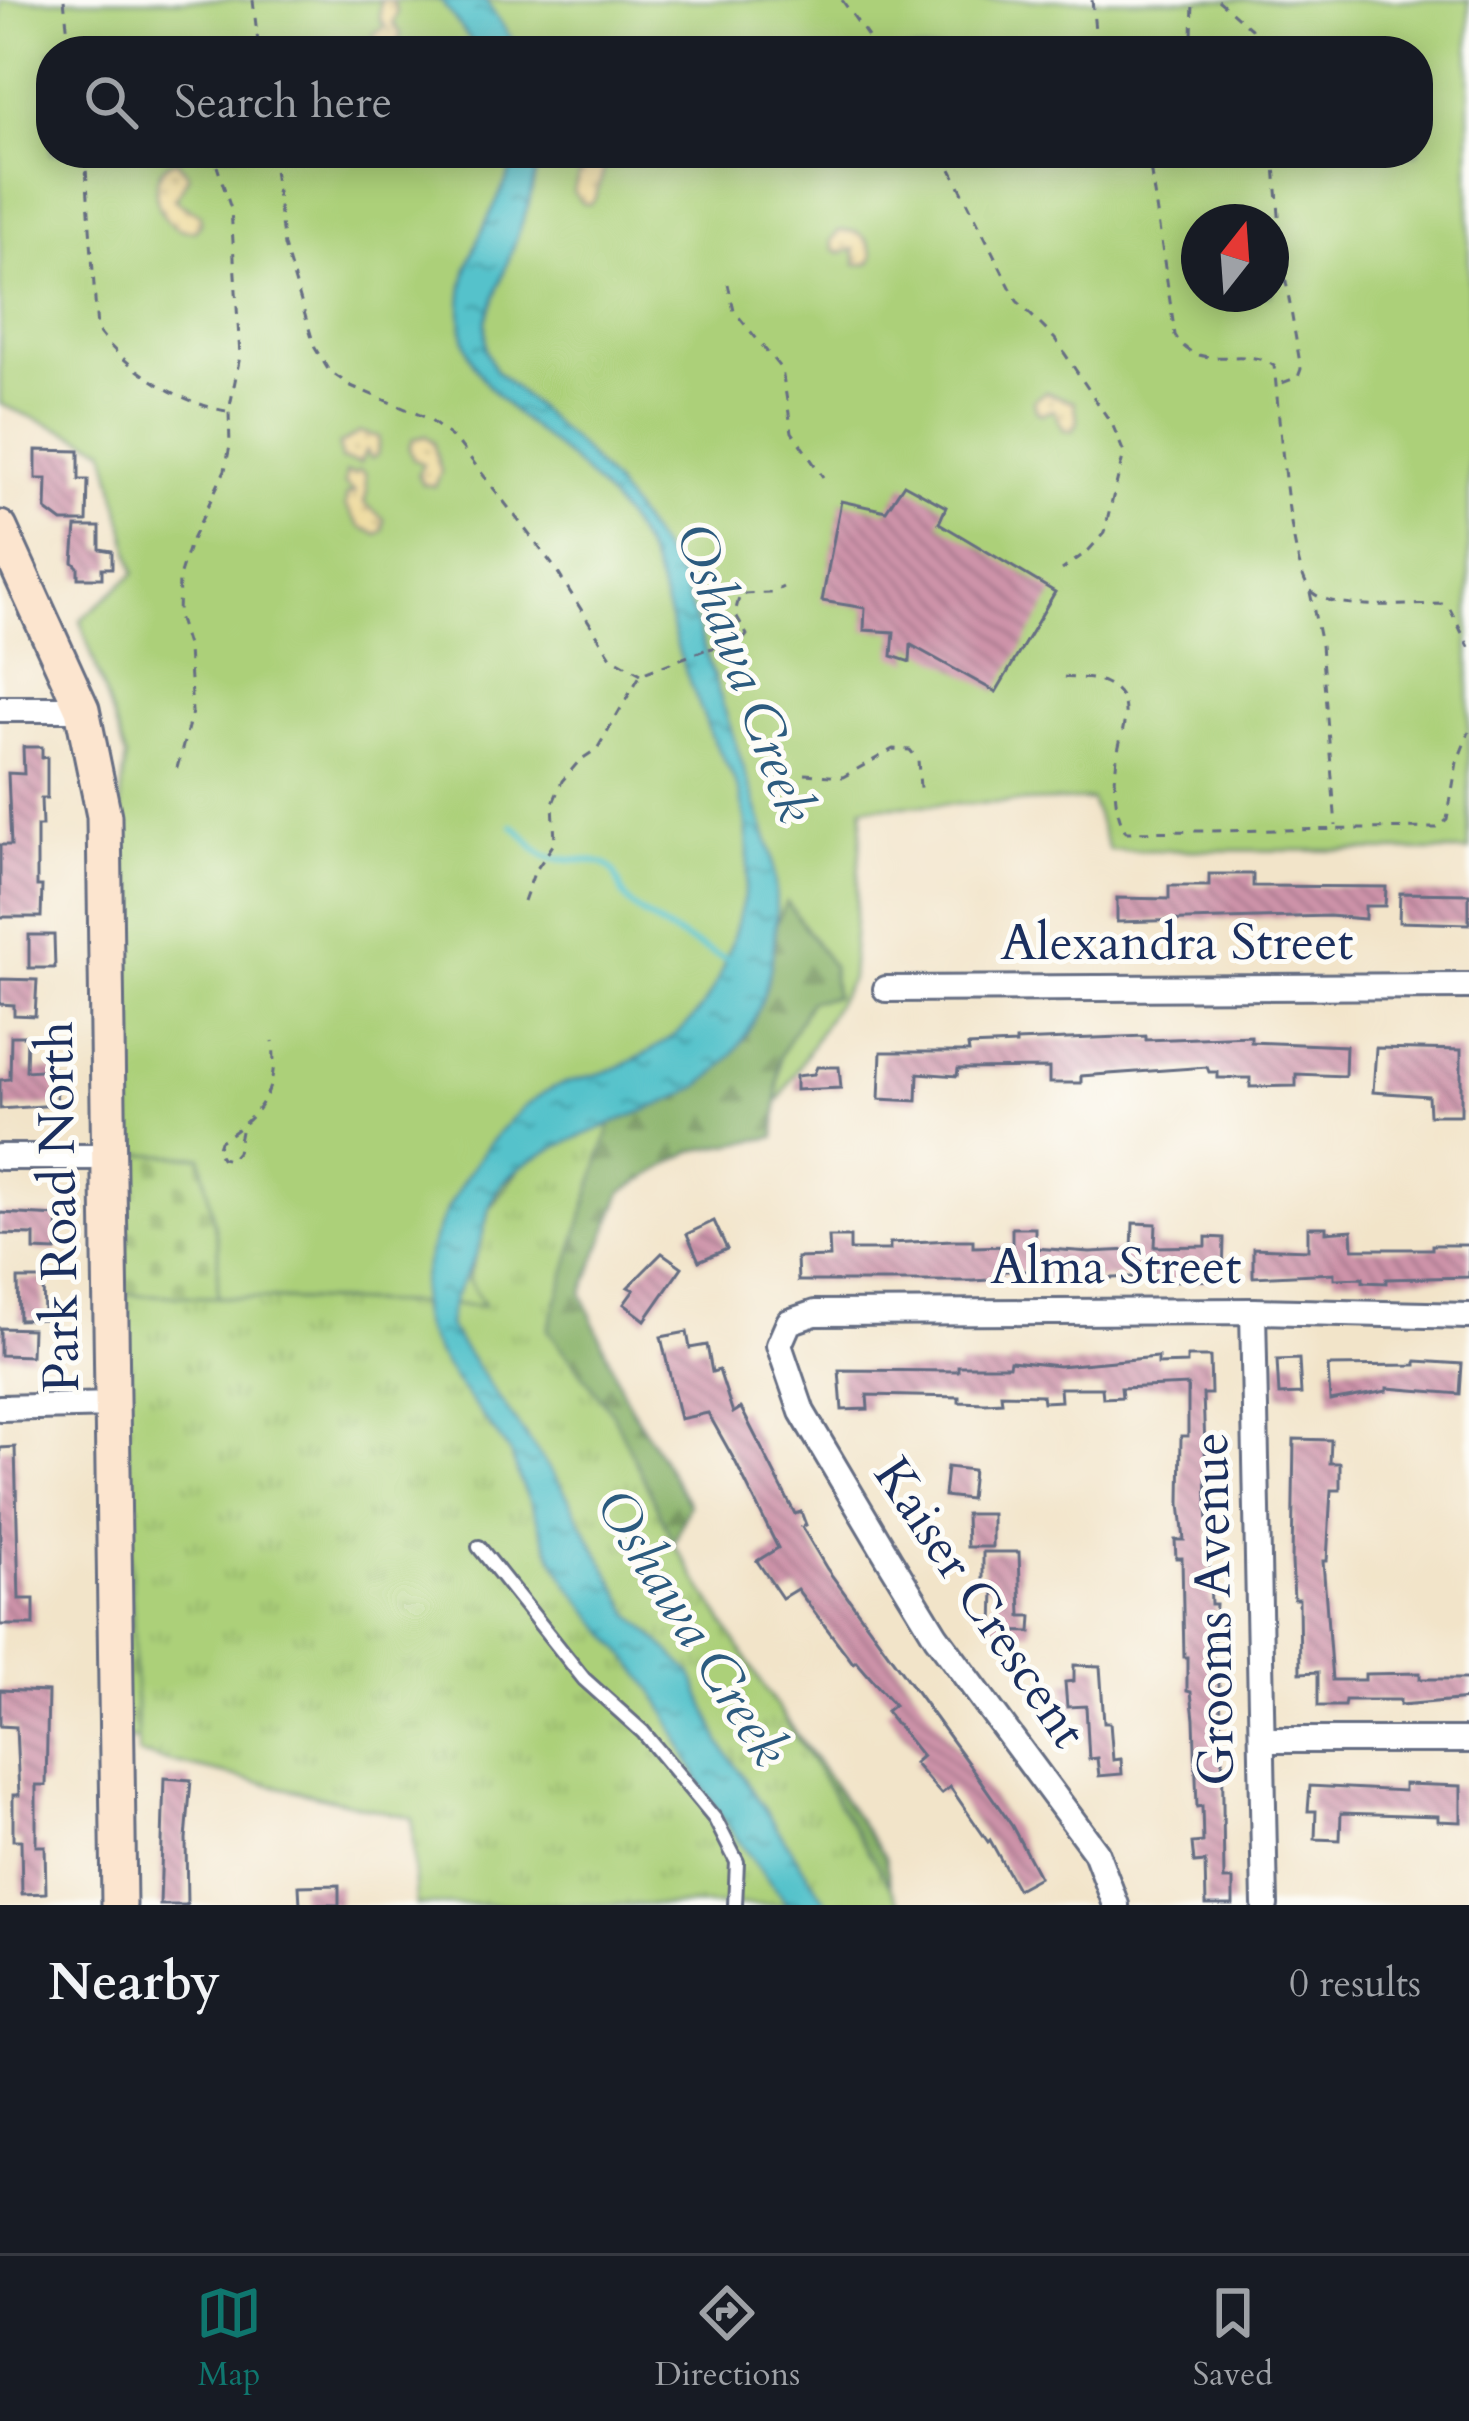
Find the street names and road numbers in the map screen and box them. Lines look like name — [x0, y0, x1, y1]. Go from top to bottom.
street label: Alexandra Street — [1001, 908, 1353, 978]
street label: Park Road North — [21, 1021, 97, 1393]
street label: Alma Street — [991, 1232, 1241, 1302]
street label: Grooms Avenue — [1176, 1432, 1252, 1786]
street label: Kaiser Crescent — [857, 1444, 1103, 1762]

